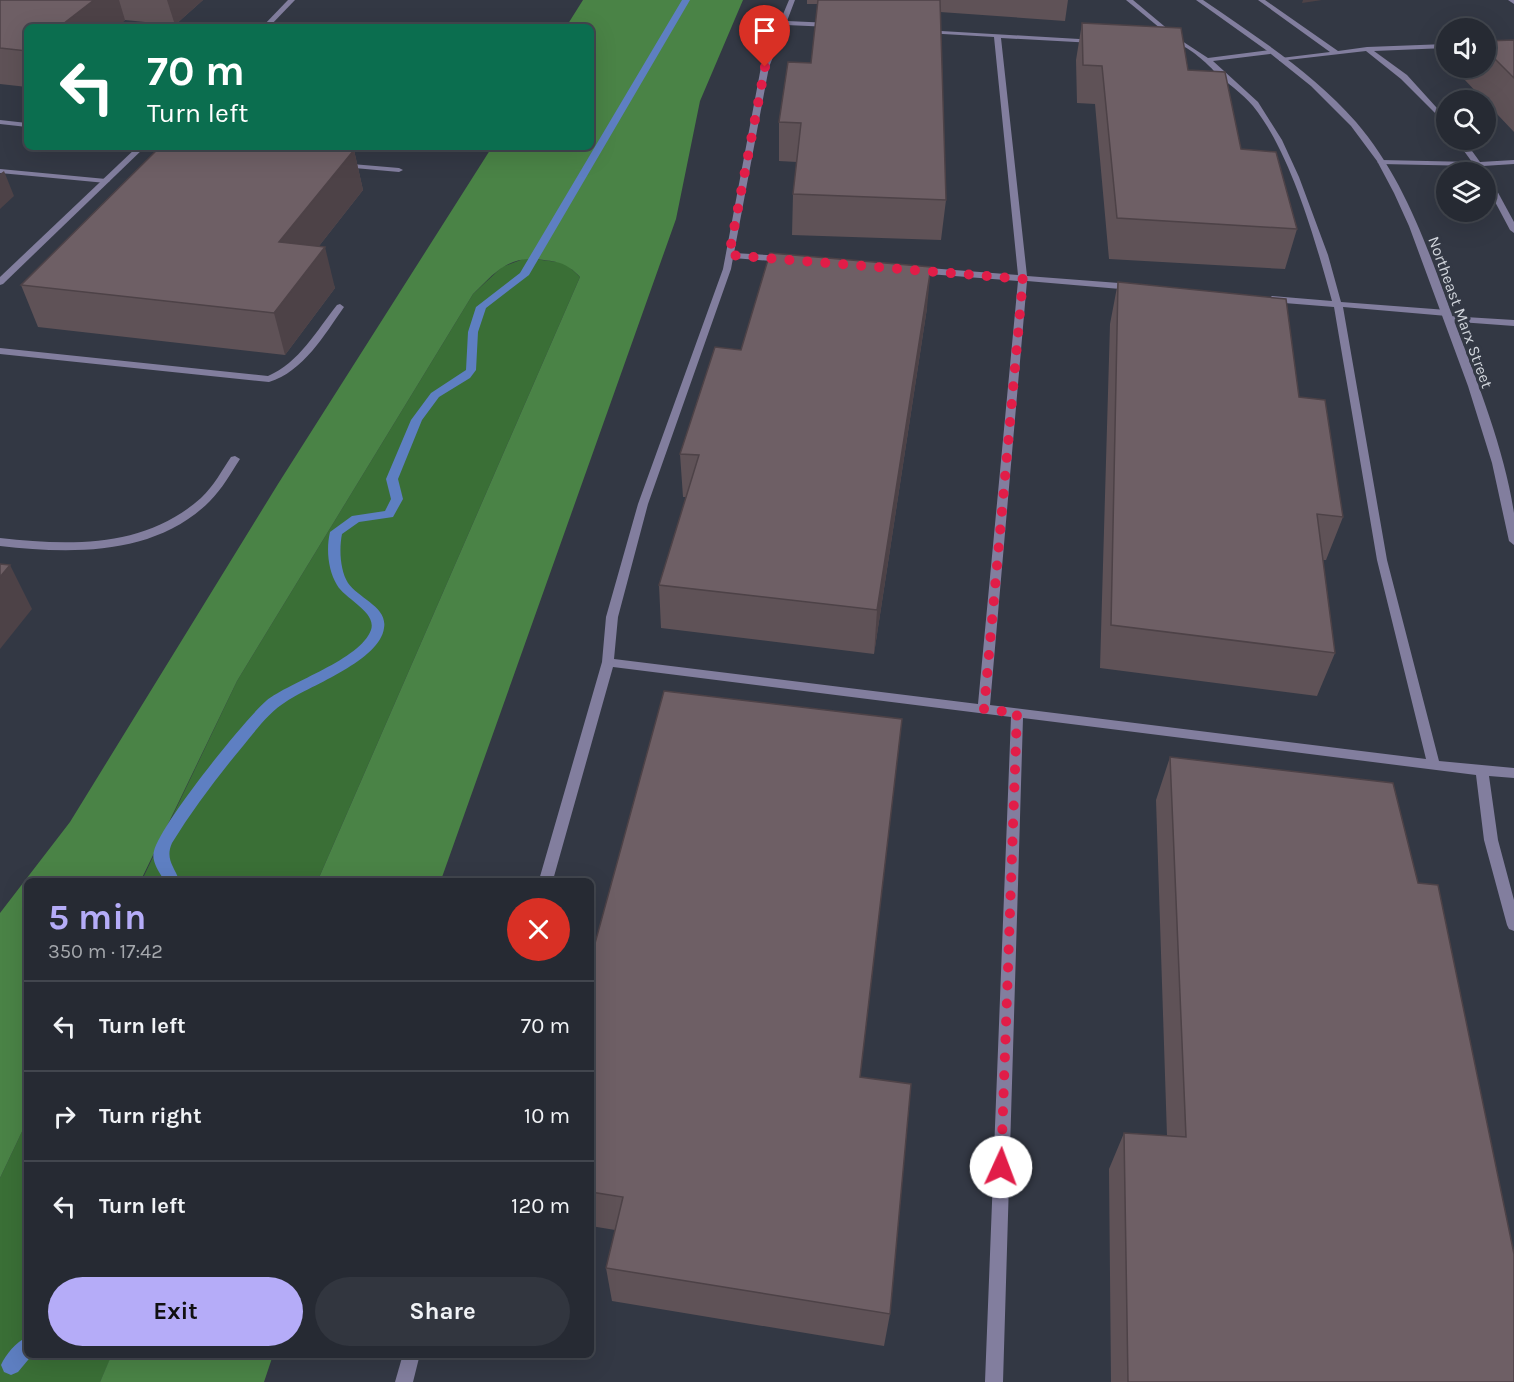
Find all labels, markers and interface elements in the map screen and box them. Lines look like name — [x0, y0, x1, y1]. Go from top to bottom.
pin — [739, 5, 790, 67]
icon: arrive — [748, 14, 781, 47]
map controls — [1436, 18, 1496, 222]
button: sound — [1436, 18, 1496, 78]
text: 70 m — [147, 46, 245, 96]
icon: left — [48, 48, 126, 126]
button: search — [1436, 90, 1496, 150]
text: Turn left — [147, 97, 248, 129]
button: layers — [1436, 162, 1496, 222]
street label: Northeast Marx Street — [1424, 234, 1497, 391]
text: 5 min — [48, 896, 146, 938]
button: close — [507, 898, 570, 961]
text: 350 m · 17:42 — [48, 940, 163, 963]
icon: left — [48, 1010, 81, 1043]
text: Turn left — [99, 1013, 186, 1039]
text: 70 m — [521, 1013, 570, 1039]
icon: right — [48, 1100, 81, 1133]
text: Turn right — [99, 1103, 202, 1129]
text: 10 m — [524, 1103, 570, 1129]
position arrow — [969, 1135, 1033, 1199]
icon: left — [48, 1190, 81, 1223]
text: Turn left — [99, 1193, 186, 1219]
text: 120 m — [511, 1193, 570, 1219]
button: Exit — [48, 1277, 303, 1346]
button: Share — [315, 1277, 570, 1346]

